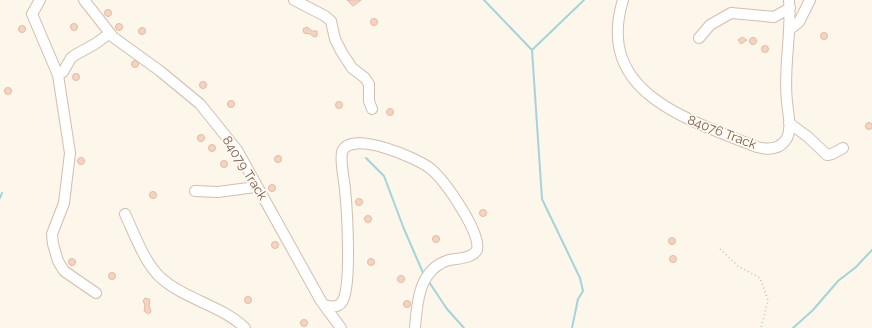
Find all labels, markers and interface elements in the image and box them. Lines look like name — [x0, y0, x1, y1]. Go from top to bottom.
street label: 84076 Track — [685, 112, 759, 152]
street label: 84079 Track — [219, 133, 271, 203]

